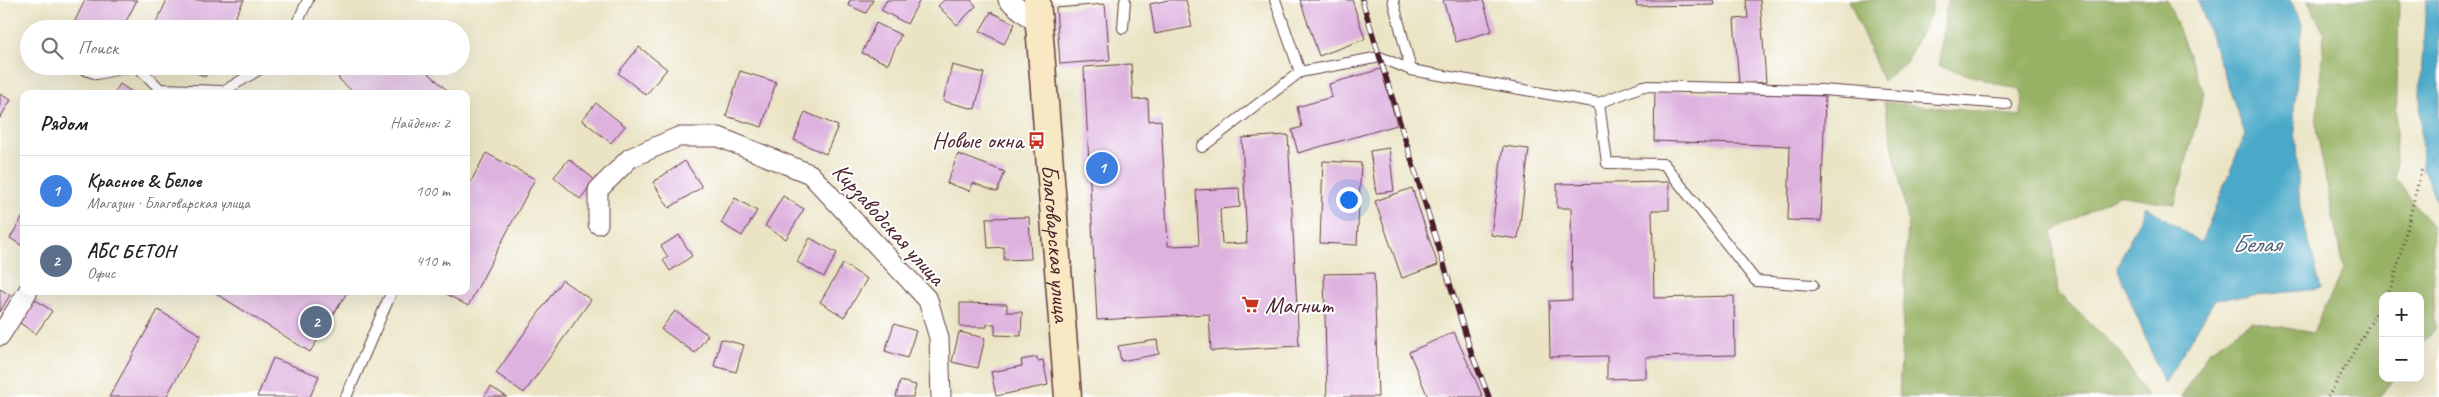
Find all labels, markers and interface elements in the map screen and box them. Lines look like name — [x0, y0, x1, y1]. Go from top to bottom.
search box — [20, 20, 470, 75]
icon: search — [38, 34, 66, 62]
text: Поиск — [78, 36, 118, 60]
text: Рядом — [40, 110, 87, 136]
text: Найдено: 2 — [390, 113, 450, 133]
place label: Новые окна — [932, 125, 1025, 155]
bus stop icon: Новые окна — [1027, 130, 1047, 150]
pin: 1 — [1086, 149, 1118, 187]
street label: Кирзаводская улица — [826, 157, 953, 292]
street label: Благоварская улица — [1035, 163, 1077, 325]
text: Красное & Белое — [87, 169, 201, 193]
text: 1 — [52, 181, 60, 201]
text: 100 m — [416, 181, 450, 201]
your location — [1336, 187, 1362, 213]
text: Магазин · Благоварская улица — [87, 193, 250, 213]
water label: Белая — [2232, 228, 2284, 260]
text: АБС БЕТОН — [87, 239, 176, 263]
text: 2 — [52, 251, 60, 271]
text: 410 m — [416, 251, 450, 271]
text: Офис — [87, 263, 115, 283]
place label: Магнит — [1265, 290, 1334, 320]
map controls — [2379, 292, 2424, 382]
button: + — [2379, 292, 2424, 337]
supermarket icon: Магнит — [1241, 295, 1261, 315]
pin: 2 — [300, 303, 332, 341]
button: − — [2379, 337, 2424, 382]

